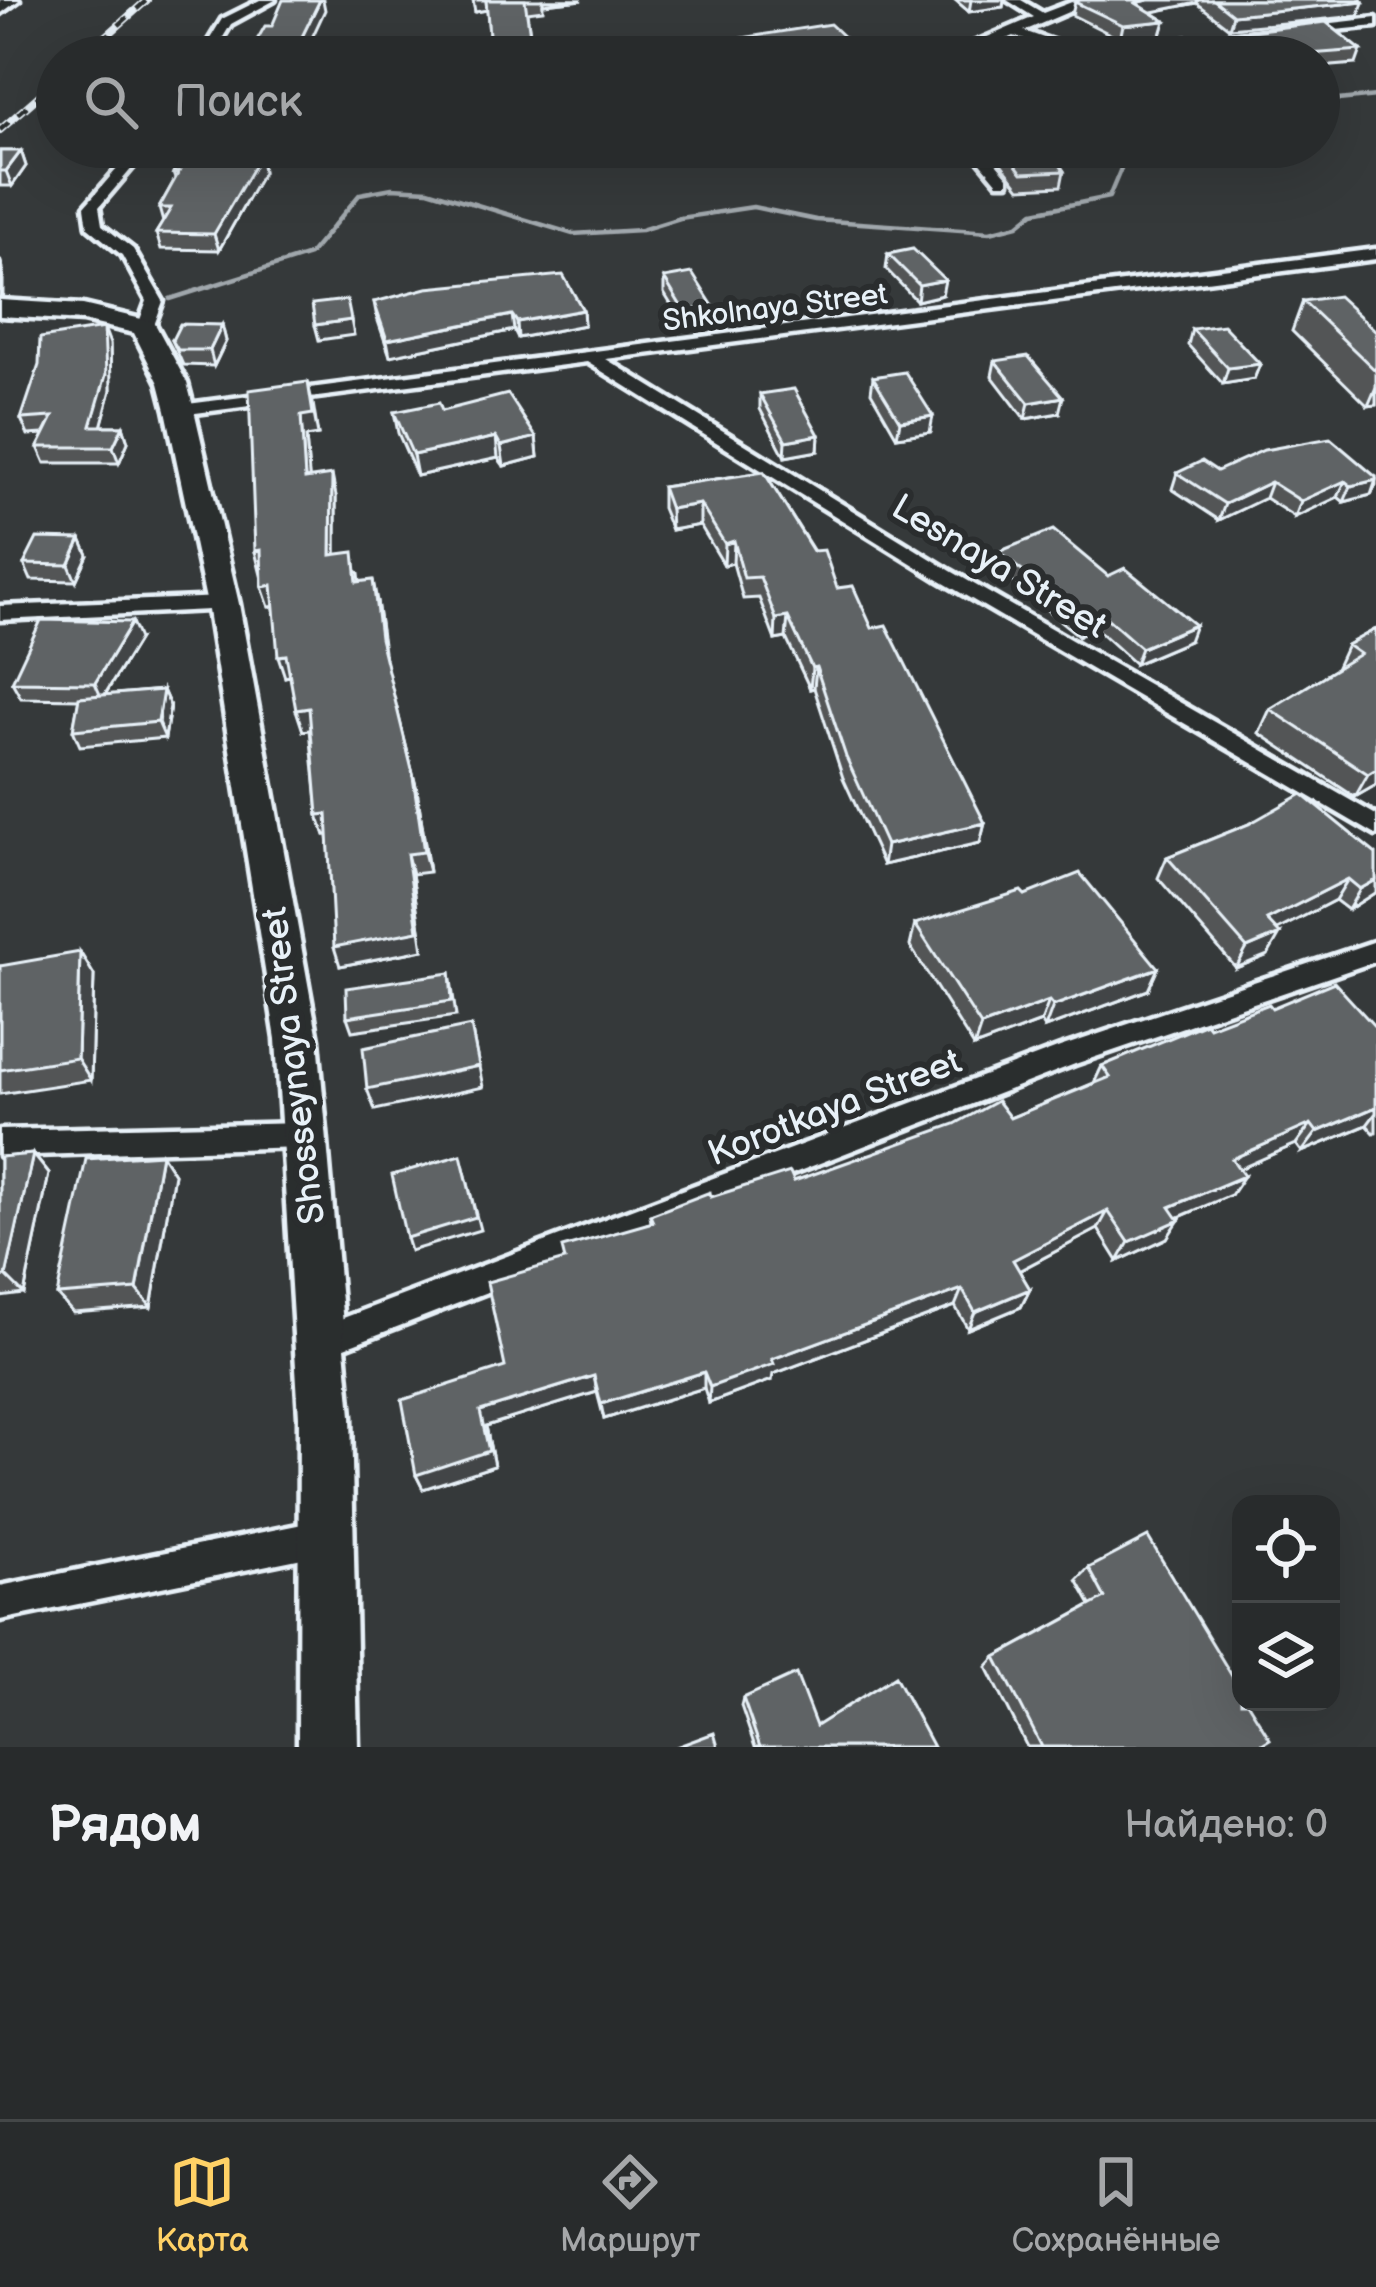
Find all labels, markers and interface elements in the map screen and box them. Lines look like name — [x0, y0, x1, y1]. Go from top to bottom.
search box — [36, 36, 1340, 168]
icon: search — [78, 69, 144, 135]
text: Поиск — [174, 75, 302, 130]
street label: Shkolnaya Street — [661, 276, 890, 340]
street label: Lesnaya Street — [883, 486, 1114, 648]
street label: Shosseynaya Street — [254, 905, 335, 1227]
street label: Korotkaya Street — [702, 1040, 967, 1176]
map controls — [1232, 1495, 1340, 1711]
button: locate — [1232, 1495, 1340, 1603]
button: layers — [1232, 1603, 1340, 1711]
text: Рядом — [48, 1795, 202, 1856]
text: Найдено: 0 — [1125, 1802, 1328, 1849]
tab: Карта — [156, 2149, 249, 2261]
tab: Маршрут — [560, 2149, 700, 2261]
tab: Сохранённые — [1012, 2149, 1220, 2261]

